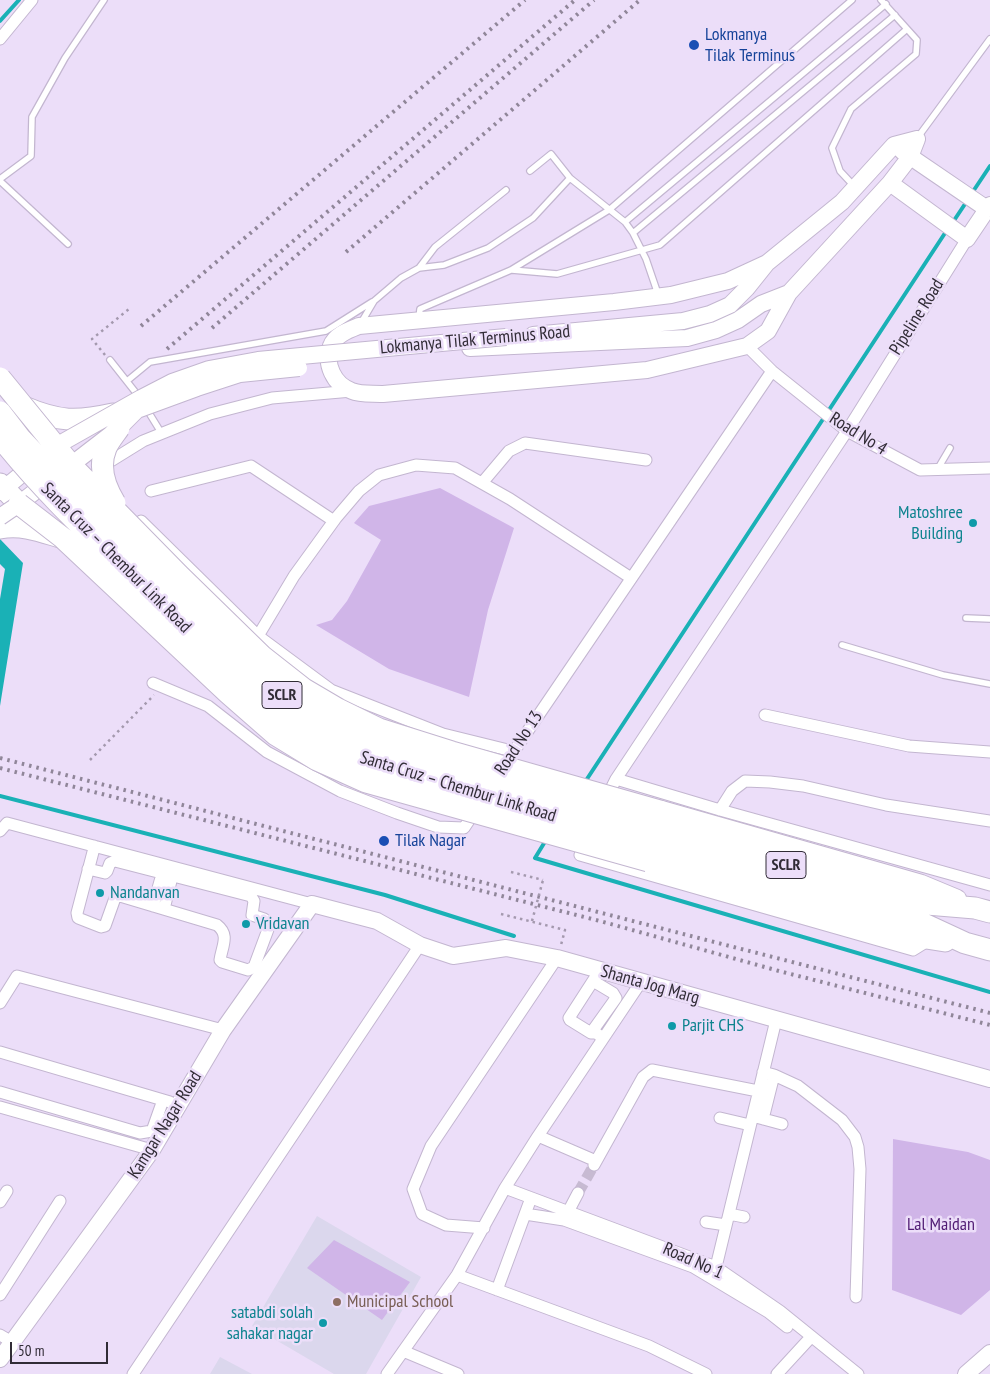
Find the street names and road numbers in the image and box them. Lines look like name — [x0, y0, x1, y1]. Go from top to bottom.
street label: Pipeline Road — [885, 275, 949, 359]
street label: Lokmanya Tilak Terminus Road — [379, 321, 571, 359]
street label: Road No 4 — [825, 408, 891, 460]
street label: Santa Cruz – Chembur Link Road — [36, 478, 196, 638]
road number: SCLR — [262, 682, 302, 708]
street label: Road No 13 — [490, 707, 548, 779]
street label: Santa Cruz – Chembur Link Road — [357, 747, 559, 827]
road number: SCLR — [766, 852, 806, 878]
street label: Shanta Jog Marg — [598, 961, 702, 1009]
street label: Kamgar Nagar Road — [123, 1067, 207, 1183]
street label: Road No 1 — [659, 1238, 727, 1284]

